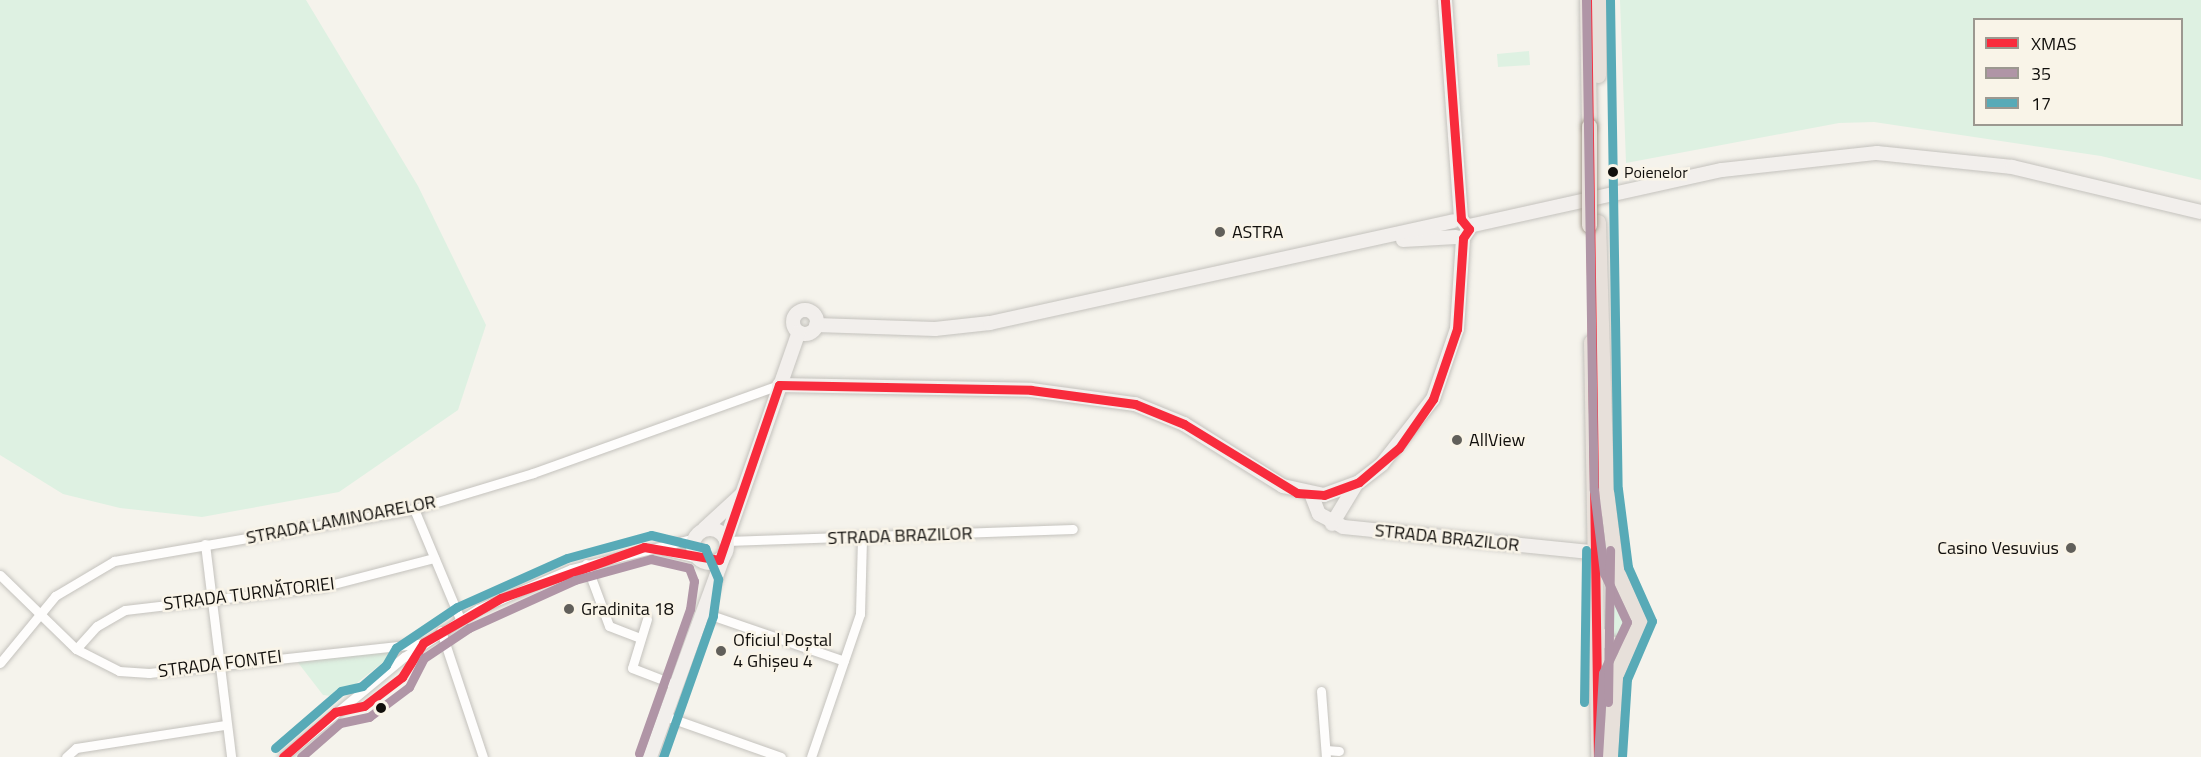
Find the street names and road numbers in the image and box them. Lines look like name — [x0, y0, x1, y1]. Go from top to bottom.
street label: STRADA LAMINOARELOR — [244, 491, 438, 549]
street label: STRADA BRAZILOR — [1374, 520, 1520, 556]
street label: STRADA BRAZILOR — [827, 523, 973, 549]
street label: STRADA TURNĂTORIEI — [162, 573, 336, 615]
street label: STRADA FONTEI — [157, 646, 283, 682]

